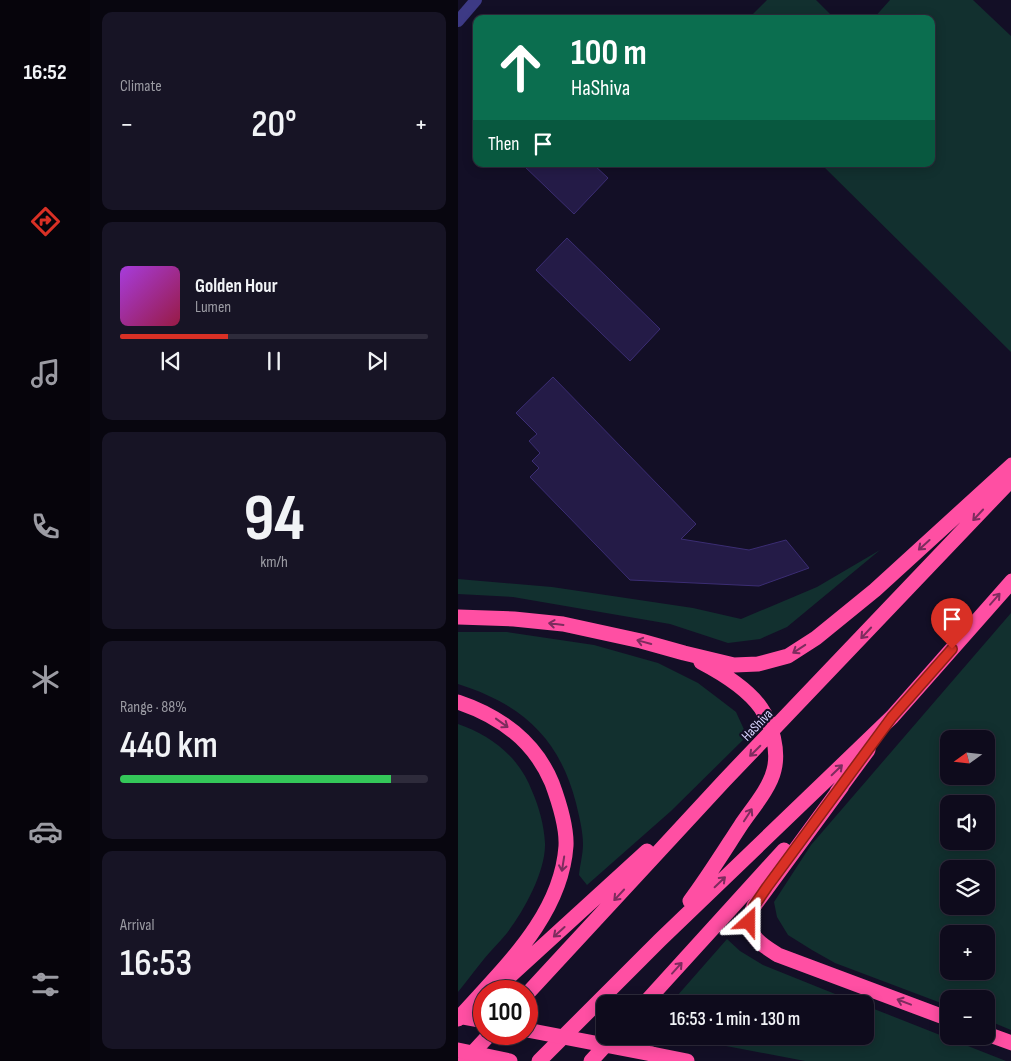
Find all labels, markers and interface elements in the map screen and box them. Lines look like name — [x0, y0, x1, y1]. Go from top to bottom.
text: 100 m — [571, 32, 647, 75]
icon: ahead — [488, 35, 553, 100]
text: 16:52 — [23, 59, 67, 86]
text: HaShiva — [571, 75, 630, 102]
text: Climate — [120, 77, 162, 96]
text: 20° — [251, 102, 297, 147]
text: − — [120, 108, 134, 141]
text: + — [414, 108, 428, 141]
icon: arrive — [529, 130, 557, 158]
text: Then — [488, 133, 519, 156]
icon: directions — [28, 204, 63, 239]
text: Golden Hour — [195, 275, 278, 298]
text: Lumen — [195, 298, 231, 317]
icon: previous — [157, 347, 185, 375]
icon: pause — [260, 347, 288, 375]
icon: next — [363, 347, 391, 375]
icon: music — [28, 356, 63, 391]
text: 94 — [243, 481, 305, 559]
one-way arrow — [972, 508, 984, 521]
icon: phone — [28, 509, 63, 544]
one-way arrow — [917, 539, 930, 551]
text: km/h — [260, 553, 288, 572]
one-way arrow — [990, 593, 1001, 606]
pin — [931, 598, 973, 649]
icon: arrive — [938, 605, 966, 633]
one-way arrow — [548, 619, 564, 629]
one-way arrow — [860, 627, 872, 639]
one-way arrow — [636, 637, 652, 646]
one-way arrow — [792, 644, 806, 654]
icon: climate — [28, 662, 63, 697]
text: Range · 88% — [120, 698, 187, 717]
street label: HaShiva — [738, 706, 776, 744]
one-way arrow — [495, 718, 509, 728]
text: 440 km — [120, 723, 218, 768]
north arrow — [940, 730, 996, 785]
map controls — [940, 730, 995, 1045]
one-way arrow — [748, 745, 761, 757]
one-way arrow — [831, 764, 843, 776]
button: sound — [940, 795, 995, 850]
one-way arrow — [743, 808, 753, 822]
icon: car — [28, 814, 63, 849]
one-way arrow — [557, 855, 567, 871]
button: layers — [940, 860, 995, 915]
one-way arrow — [714, 876, 726, 888]
one-way arrow — [613, 888, 625, 901]
position arrow — [722, 895, 774, 947]
text: Arrival — [120, 916, 154, 935]
button: + — [940, 925, 995, 980]
one-way arrow — [552, 926, 565, 938]
text: 16:53 — [120, 941, 192, 986]
one-way arrow — [671, 961, 683, 974]
icon: filters — [28, 967, 63, 1002]
speed limit sign: 100 — [473, 980, 538, 1045]
button: − — [940, 990, 995, 1045]
one-way arrow — [897, 997, 912, 1006]
text: 16:53 · 1 min · 130 m — [670, 1008, 800, 1031]

